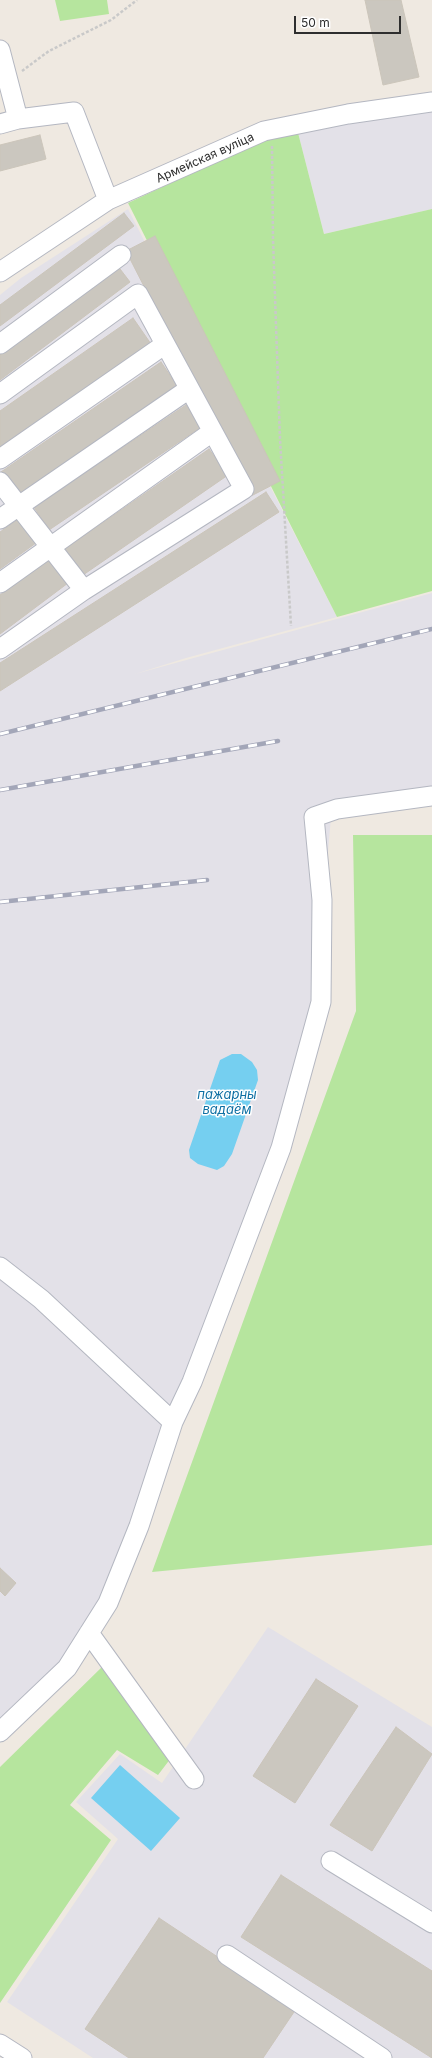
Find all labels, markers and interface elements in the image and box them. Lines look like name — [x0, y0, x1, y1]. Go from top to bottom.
scale bar — [296, 8, 403, 34]
text: 50 m — [301, 15, 330, 30]
street label: Армейская вуліца — [154, 130, 256, 186]
water label: пажарны вадаём — [197, 1087, 257, 1118]

